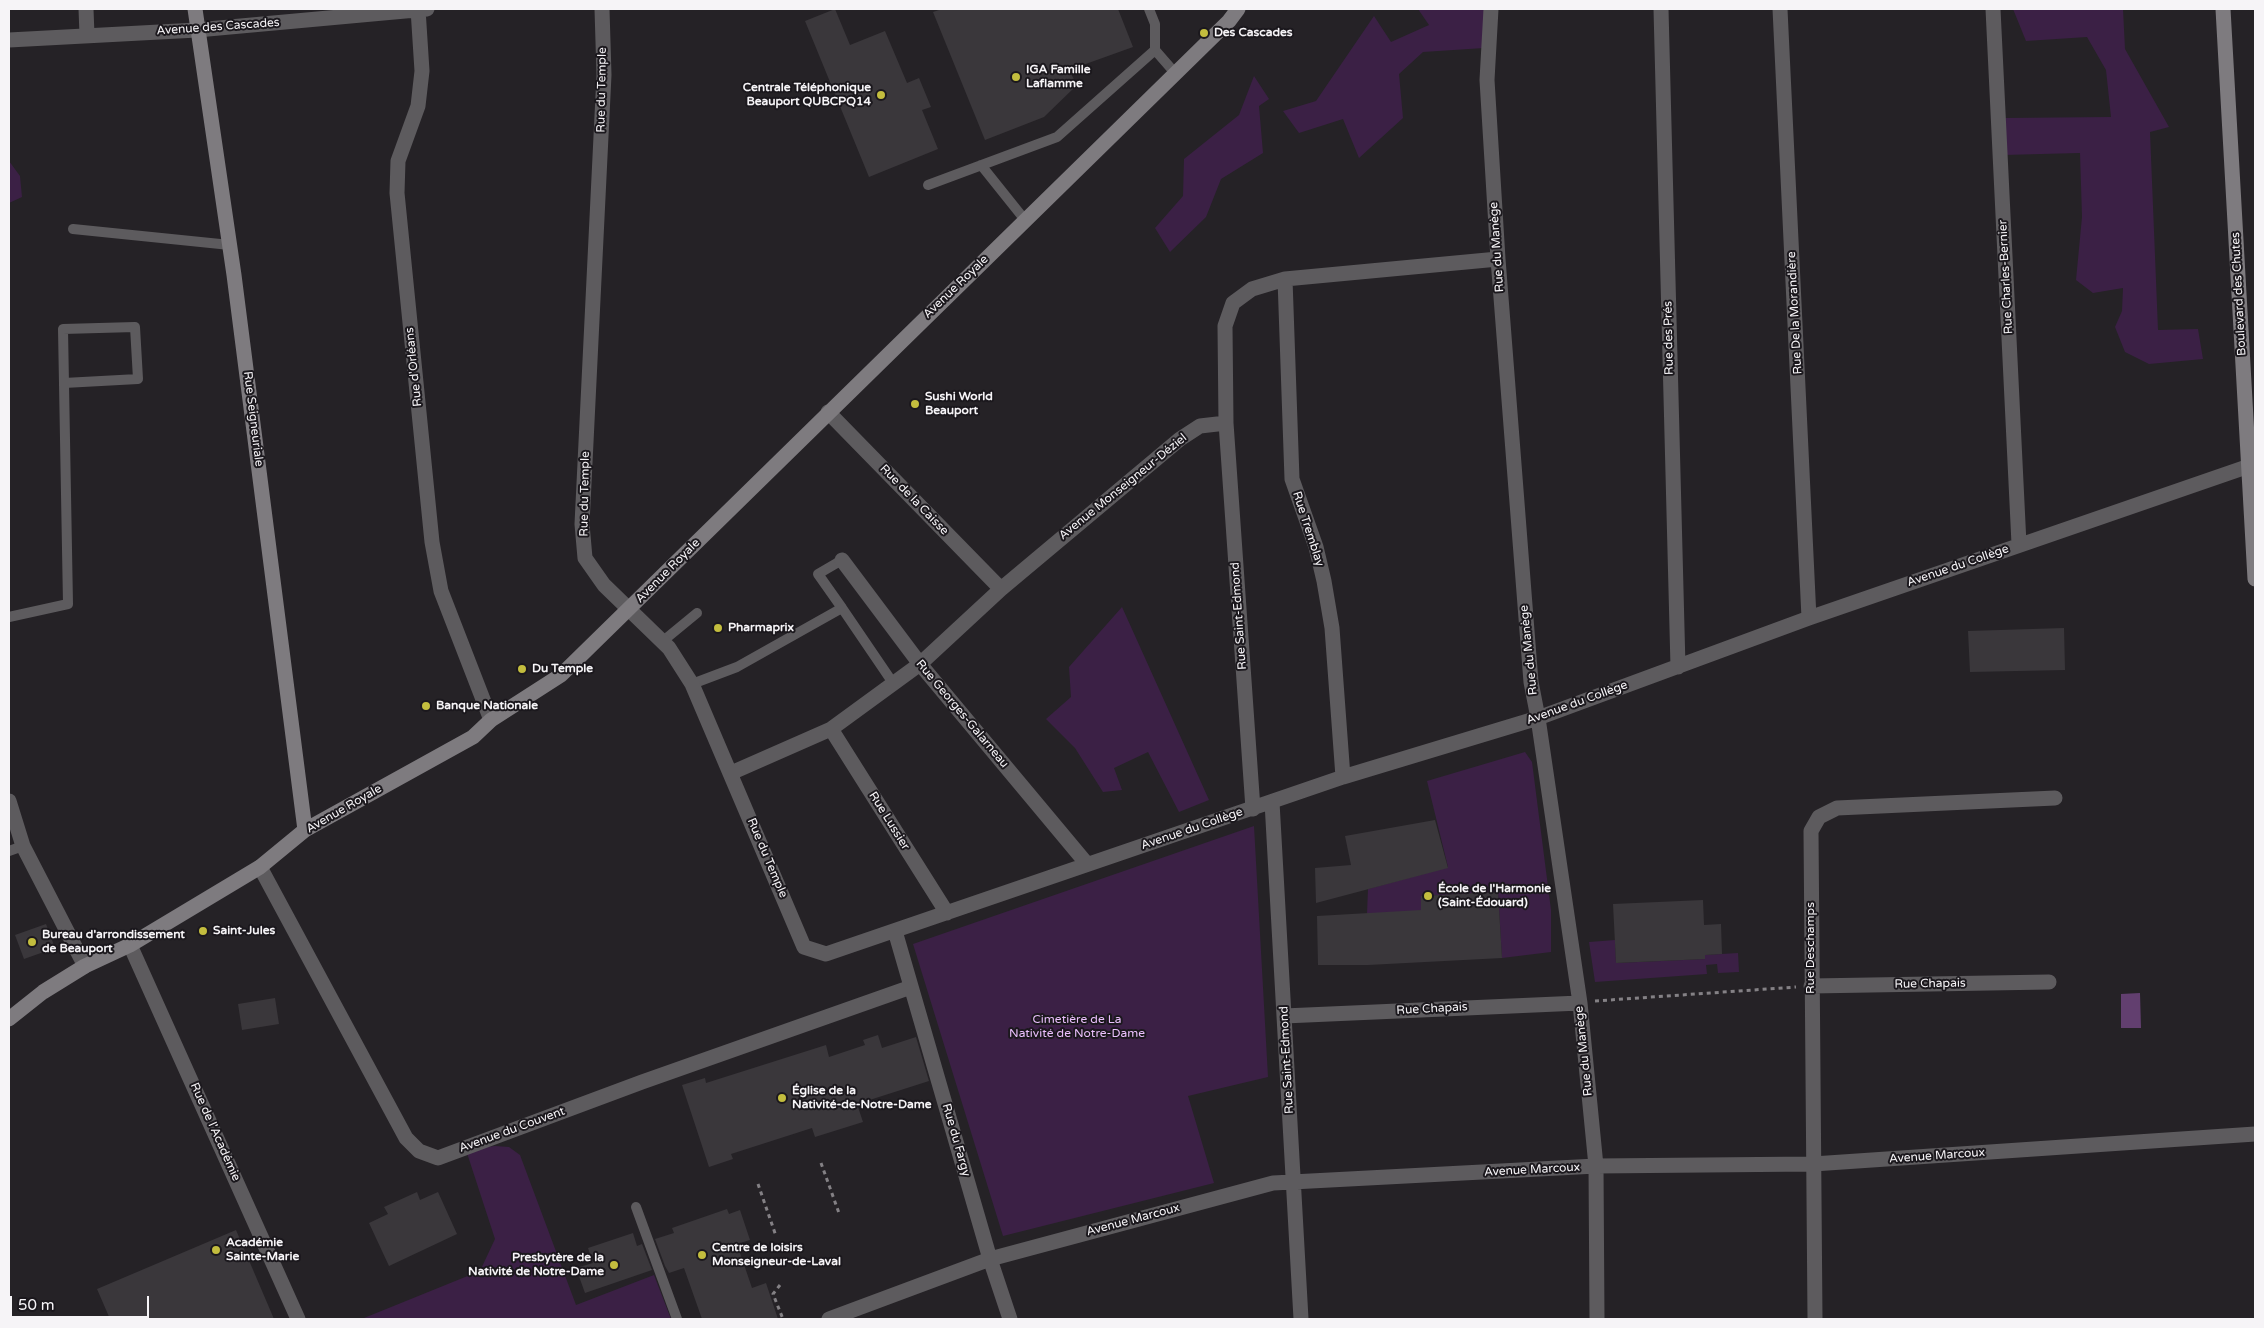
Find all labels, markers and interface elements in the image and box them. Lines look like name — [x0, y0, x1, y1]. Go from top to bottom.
street label: Avenue des Cascades — [156, 16, 280, 38]
place label: Des Cascades — [1214, 26, 1293, 40]
marker: Des Cascades — [1198, 27, 1210, 39]
street label: Rue du Temple — [594, 47, 610, 133]
place label: IGA Famille Laflamme — [1026, 63, 1090, 91]
marker: IGA Famille Laflamme — [1010, 71, 1022, 83]
place label: Centrale Téléphonique Beauport QUBCPQ14 — [743, 81, 871, 109]
marker: Centrale Téléphonique Beauport QUBCPQ14 — [875, 89, 887, 101]
street label: Rue du Manège — [1487, 201, 1507, 293]
street label: Rue Charles-Bernier — [1996, 219, 2016, 335]
street label: Boulevard des Chutes — [2229, 232, 2249, 356]
street label: Rue De la Morandière — [1785, 251, 1805, 375]
street label: Avenue Royale — [921, 252, 991, 322]
street label: Rue des Prés — [1661, 301, 1677, 375]
street label: Rue d'Orléans — [403, 327, 425, 407]
street label: Rue Seigneuriale — [240, 370, 266, 468]
place label: Sushi World Beauport — [925, 390, 993, 418]
marker: Sushi World Beauport — [909, 398, 921, 410]
street label: Avenue Monseigneur-Déziel — [1056, 431, 1190, 543]
street label: Rue du Temple — [577, 451, 593, 537]
street label: Rue de la Caisse — [877, 462, 951, 538]
street label: Rue Tremblay — [1289, 490, 1327, 568]
street label: Avenue Royale — [633, 536, 703, 606]
street label: Avenue du Collège — [1905, 542, 2011, 590]
street label: Rue Saint-Edmond — [1228, 562, 1250, 670]
street label: Rue du Manège — [1517, 604, 1541, 696]
place label: Pharmaprix — [728, 621, 794, 635]
marker: Pharmaprix — [712, 622, 724, 634]
street label: Rue Georges-Galarneau — [913, 657, 1011, 771]
place label: Du Temple — [532, 662, 593, 676]
marker: Du Temple — [516, 663, 528, 675]
street label: Avenue du Collège — [1524, 678, 1630, 728]
place label: Banque Nationale — [436, 699, 538, 713]
marker: Banque Nationale — [420, 700, 432, 712]
street label: Avenue Royale — [304, 782, 384, 836]
street label: Rue Lussier — [865, 789, 913, 853]
street label: Avenue du Collège — [1139, 805, 1245, 853]
street label: Rue du Temple — [744, 816, 790, 900]
place label: École de l'Harmonie (Saint-Édouard) — [1438, 882, 1551, 910]
marker: École de l'Harmonie (Saint-Édouard) — [1422, 890, 1434, 902]
street label: Rue Deschamps — [1804, 902, 1818, 994]
place label: Saint-Jules — [213, 924, 275, 938]
marker: Saint-Jules — [197, 925, 209, 937]
place label: Bureau d'arrondissement de Beauport — [42, 928, 185, 956]
marker: Bureau d'arrondissement de Beauport — [26, 936, 38, 948]
street label: Rue Chapais — [1894, 976, 1966, 992]
street label: Rue Chapais — [1396, 1000, 1468, 1018]
street label: Rue du Manège — [1572, 1005, 1596, 1097]
street label: Rue Saint-Edmond — [1277, 1006, 1297, 1114]
park label: Cimetière de La Nativité de Notre-Dame — [1009, 1013, 1145, 1041]
street label: Rue de l'Académie — [187, 1081, 243, 1183]
place label: Église de la Nativité-de-Notre-Dame — [792, 1084, 931, 1112]
marker: Église de la Nativité-de-Notre-Dame — [776, 1092, 788, 1104]
street label: Rue du Fargy — [939, 1102, 973, 1178]
street label: Avenue du Couvent — [457, 1104, 567, 1156]
street label: Avenue Marcoux — [1889, 1145, 1985, 1167]
street label: Avenue Marcoux — [1484, 1160, 1580, 1180]
street label: Avenue Marcoux — [1085, 1201, 1181, 1239]
place label: Académie Sainte-Marie — [226, 1236, 299, 1264]
place label: Centre de loisirs Monseigneur-de-Laval — [712, 1241, 841, 1269]
marker: Académie Sainte-Marie — [210, 1244, 222, 1256]
marker: Centre de loisirs Monseigneur-de-Laval — [696, 1249, 708, 1261]
place label: Presbytère de la Nativité de Notre-Dame — [468, 1251, 604, 1279]
marker: Presbytère de la Nativité de Notre-Dame — [608, 1259, 620, 1271]
scale bar — [12, 1286, 151, 1318]
text: 50 m — [18, 1296, 55, 1314]

